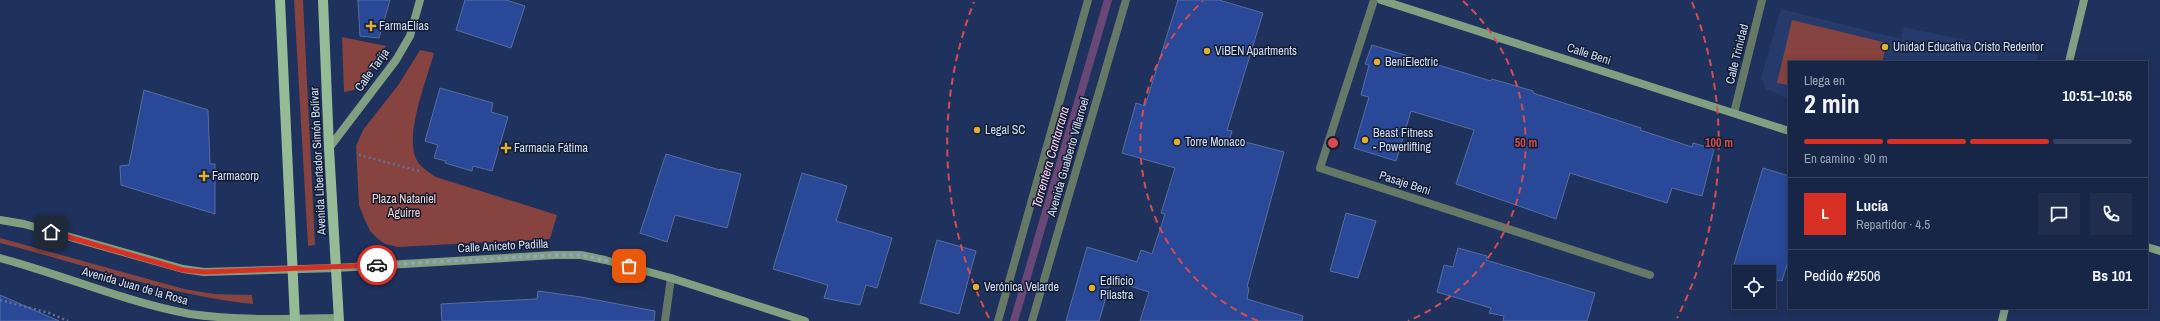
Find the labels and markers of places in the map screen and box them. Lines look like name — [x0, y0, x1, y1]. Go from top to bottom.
place label: FarmaElías — [379, 18, 429, 34]
marker: FarmaElías — [366, 21, 376, 31]
place label: Unidad Educativa Cristo Redentor — [1893, 39, 2044, 55]
marker: Unidad Educativa Cristo Redentor — [1880, 42, 1890, 52]
place label: ViBEN Apartments — [1215, 43, 1297, 59]
marker: ViBEN Apartments — [1202, 46, 1212, 56]
place label: BeniElectric — [1385, 54, 1438, 70]
marker: BeniElectric — [1372, 57, 1382, 67]
place label: Legal SC — [985, 122, 1025, 138]
marker: Legal SC — [972, 125, 982, 135]
place label: Beast Fitness - Powerlifting — [1373, 125, 1433, 155]
place label: Torre Monaco — [1185, 134, 1245, 150]
marker: Beast Fitness - Powerlifting — [1360, 135, 1370, 145]
centre of rings — [1326, 136, 1340, 150]
marker: Torre Monaco — [1172, 137, 1182, 147]
place label: Farmacia Fátima — [514, 140, 588, 156]
marker: Farmacia Fátima — [501, 143, 511, 153]
place label: Farmacorp — [212, 168, 259, 184]
marker: Farmacorp — [199, 171, 209, 181]
pin — [34, 215, 68, 249]
pin — [612, 249, 646, 283]
place label: Edificio Pilastra — [1100, 273, 1134, 303]
place label: Verónica Velarde — [984, 279, 1059, 295]
marker: Verónica Velarde — [971, 282, 981, 292]
marker: Edificio Pilastra — [1087, 283, 1097, 293]

